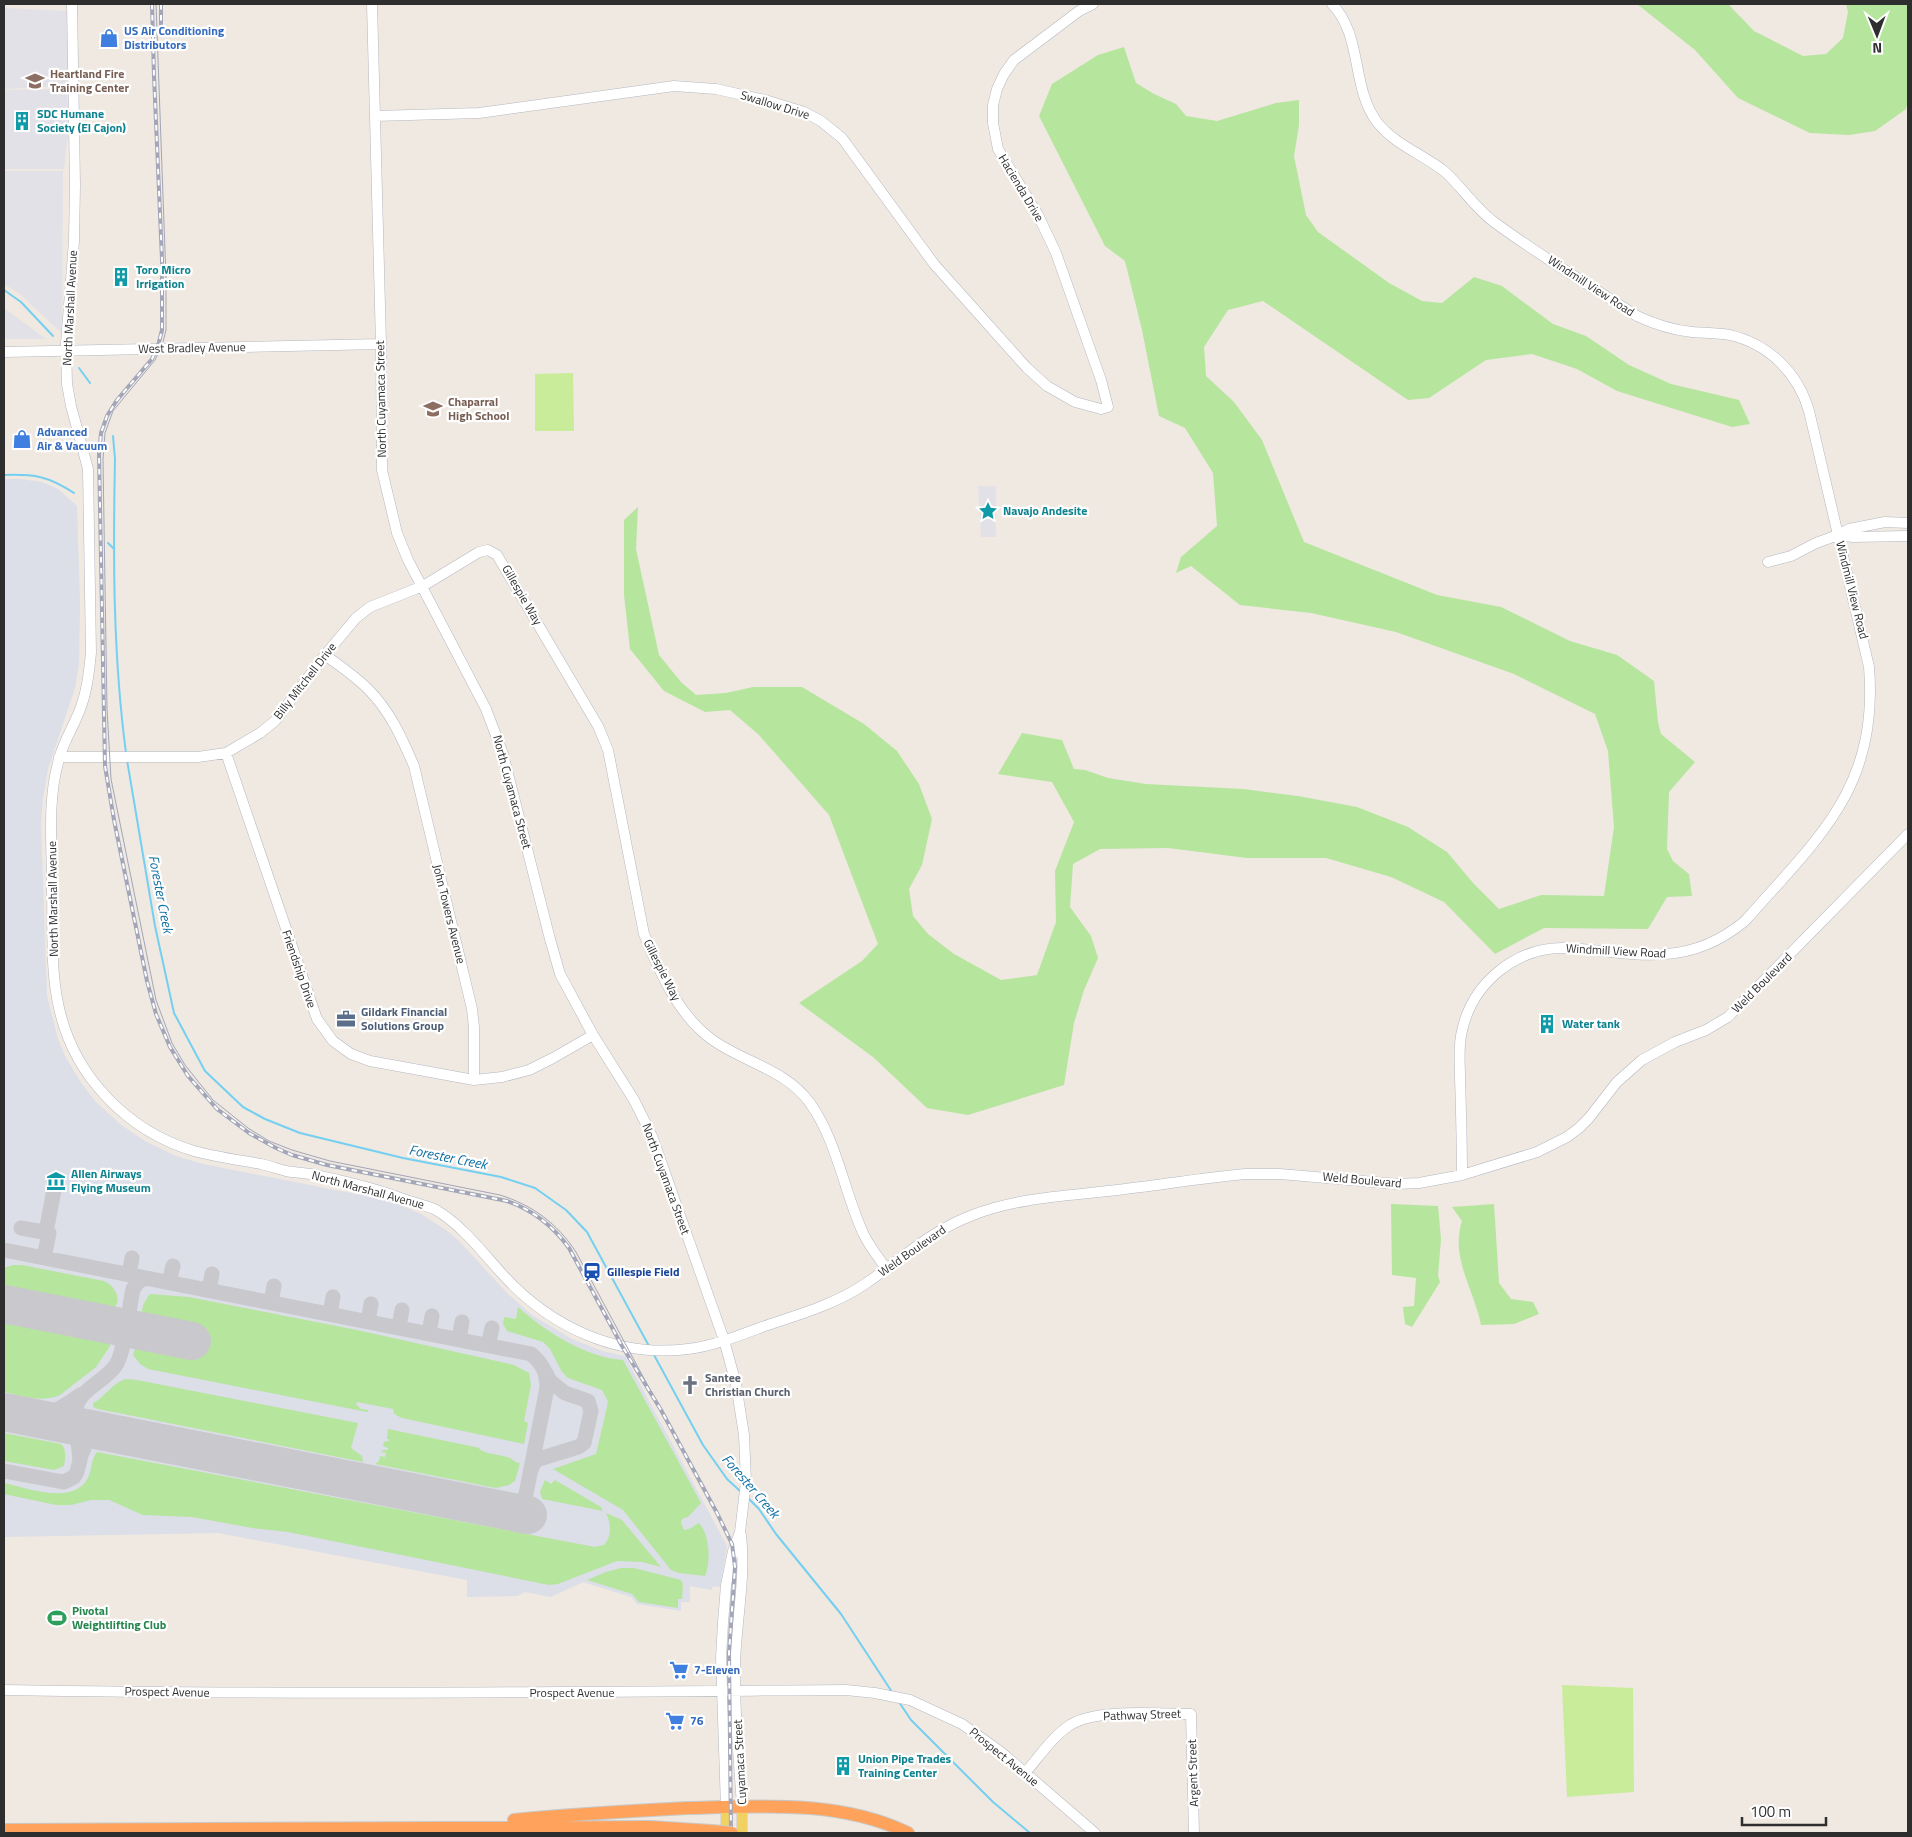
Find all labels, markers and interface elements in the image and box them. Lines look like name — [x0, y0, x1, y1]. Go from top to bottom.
north arrow — [1852, 10, 1902, 60]
place label: US Air Conditioning Distributors — [124, 21, 225, 54]
shop icon: US Air Conditioning Distributors — [98, 27, 120, 49]
text: N — [1872, 38, 1882, 59]
place label: Heartland Fire Training Center — [50, 64, 129, 97]
school or university icon: Heartland Fire Training Center — [24, 70, 46, 92]
street label: Swallow Drive — [738, 85, 812, 124]
place label: SDC Humane Society (El Cajon) — [37, 104, 126, 137]
building icon: SDC Humane Society (El Cajon) — [11, 110, 33, 132]
street label: Hacienda Drive — [994, 150, 1049, 225]
street label: North Marshall Avenue — [57, 250, 82, 366]
street label: Windmill View Road — [1544, 250, 1638, 321]
place label: Toro Micro Irrigation — [136, 260, 191, 293]
building icon: Toro Micro Irrigation — [110, 266, 132, 288]
street label: West Bradley Avenue — [138, 337, 246, 358]
street label: North Cuyamaca Street — [370, 339, 391, 458]
place label: Chaparral High School — [448, 392, 509, 425]
school or university icon: Chaparral High School — [422, 398, 444, 420]
place label: Advanced Air & Vacuum — [37, 422, 107, 455]
shop icon: Advanced Air & Vacuum — [11, 428, 33, 450]
place icon: Navajo Andesite — [977, 500, 999, 522]
place label: Navajo Andesite — [1003, 501, 1087, 520]
street label: Windmill View Road — [1831, 539, 1874, 641]
street label: Gillespie Way — [497, 561, 548, 629]
street label: Billy Mitchell Drive — [268, 638, 341, 723]
street label: North Cuyamaca Street — [488, 733, 537, 852]
street label: North Marshall Avenue — [42, 841, 63, 957]
water label: Forester Creek — [144, 853, 180, 936]
street label: John Towers Avenue — [428, 862, 471, 966]
street label: Friendship Drive — [277, 927, 322, 1010]
street label: Gillespie Way — [639, 936, 686, 1004]
street label: Windmill View Road — [1565, 938, 1667, 963]
street label: Weld Boulevard — [1727, 948, 1796, 1017]
place label: Gildark Financial Solutions Group — [361, 1002, 447, 1035]
office icon: Gildark Financial Solutions Group — [335, 1008, 357, 1030]
building icon: Water tank — [1536, 1013, 1558, 1035]
place label: Water tank — [1562, 1014, 1621, 1033]
street label: North Cuyamaca Street — [638, 1121, 696, 1238]
water label: Forester Creek — [407, 1139, 491, 1175]
place label: Allen Airways Flying Museum — [71, 1164, 151, 1197]
street label: North Marshall Avenue — [310, 1165, 427, 1214]
street label: Weld Boulevard — [1322, 1167, 1402, 1192]
museum icon: Allen Airways Flying Museum — [45, 1170, 67, 1192]
street label: Weld Boulevard — [874, 1220, 950, 1281]
station icon: Gillespie Field — [581, 1261, 603, 1283]
place label: Gillespie Field — [607, 1262, 680, 1281]
place label: Santee Christian Church — [705, 1368, 791, 1401]
church icon: Santee Christian Church — [679, 1374, 701, 1396]
water label: Forester Creek — [718, 1449, 786, 1524]
place label: Pivotal Weightlifting Club — [72, 1601, 167, 1634]
sports icon: Pivotal Weightlifting Club — [46, 1607, 68, 1629]
supermarket icon: 7-Eleven — [668, 1659, 690, 1681]
place label: 7-Eleven — [694, 1660, 740, 1679]
street label: Prospect Avenue — [124, 1681, 210, 1702]
street label: Prospect Avenue — [529, 1683, 615, 1702]
street label: Pathway Street — [1103, 1704, 1182, 1725]
supermarket icon: 76 — [664, 1710, 686, 1732]
place label: 76 — [690, 1711, 704, 1730]
street label: Cuyamaca Street — [728, 1718, 751, 1805]
street label: Prospect Avenue — [965, 1722, 1043, 1791]
street label: Argent Street — [1182, 1738, 1203, 1807]
place label: Union Pipe Trades Training Center — [858, 1749, 952, 1782]
building icon: Union Pipe Trades Training Center — [832, 1755, 854, 1777]
scale bar — [1742, 1794, 1826, 1826]
text: 100 m — [1750, 1800, 1791, 1823]

